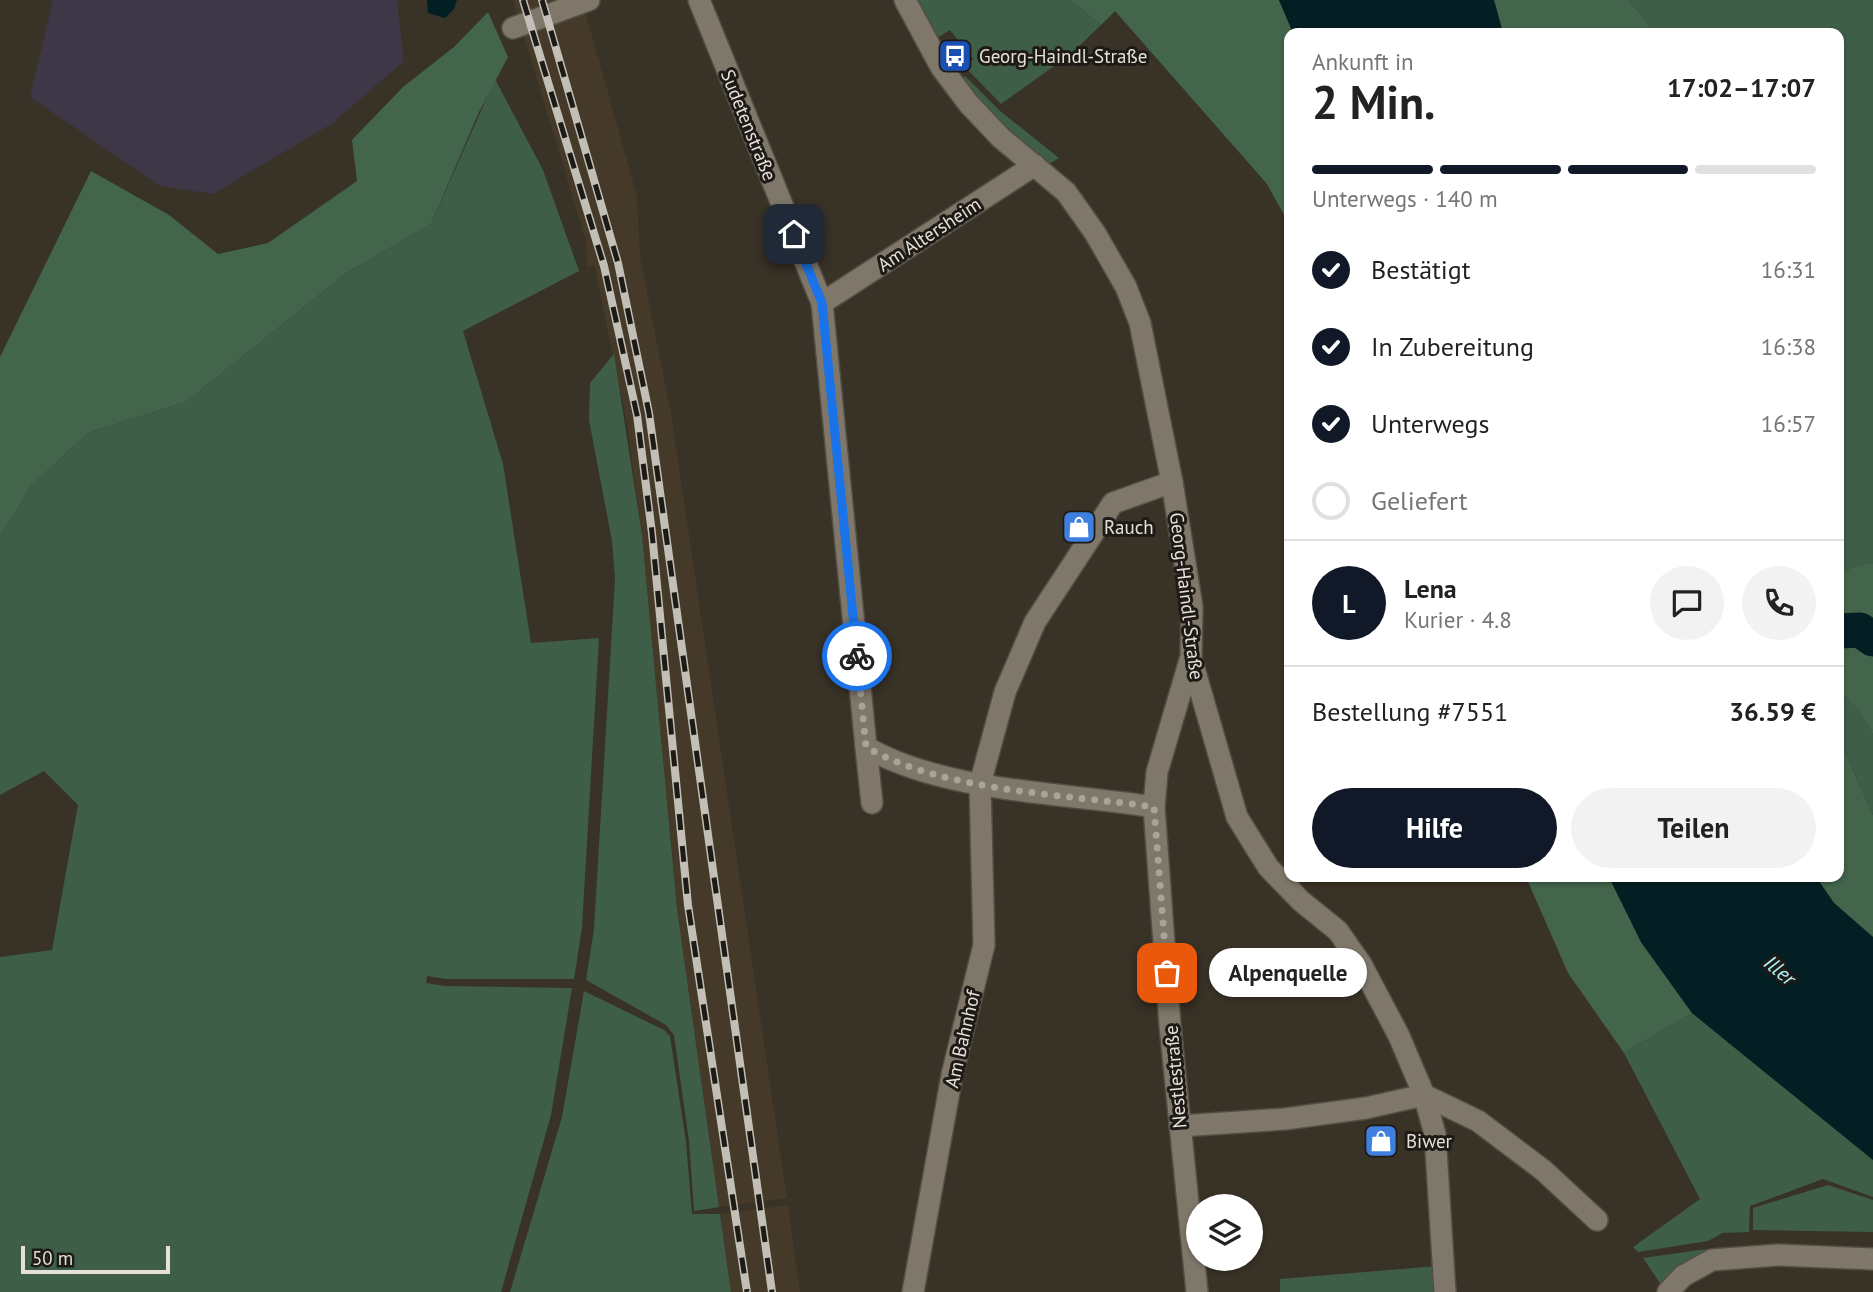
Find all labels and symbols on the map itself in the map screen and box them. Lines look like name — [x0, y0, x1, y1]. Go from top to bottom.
bus stop icon: Georg-Haindl-Straße — [936, 37, 974, 75]
place label: Georg-Haindl-Straße — [979, 44, 1147, 68]
street label: Sudetenstraße — [716, 66, 782, 184]
street label: Am Altersheim — [873, 192, 985, 276]
pin — [764, 204, 824, 264]
shop icon: Rauch — [1060, 508, 1098, 546]
street label: Georg-Haindl-Straße — [1165, 511, 1209, 681]
place label: Rauch — [1104, 515, 1154, 539]
courier — [822, 621, 892, 691]
pin — [1137, 943, 1197, 1003]
callout: Alpenquelle — [1209, 948, 1366, 998]
water label: Iller — [1758, 949, 1803, 993]
street label: Am Bahnhof — [939, 987, 985, 1090]
street label: Nestlestraße — [1159, 1024, 1191, 1130]
shop icon: Biwer — [1362, 1122, 1400, 1160]
place label: Biwer — [1406, 1129, 1453, 1153]
scale bar — [21, 1243, 170, 1275]

